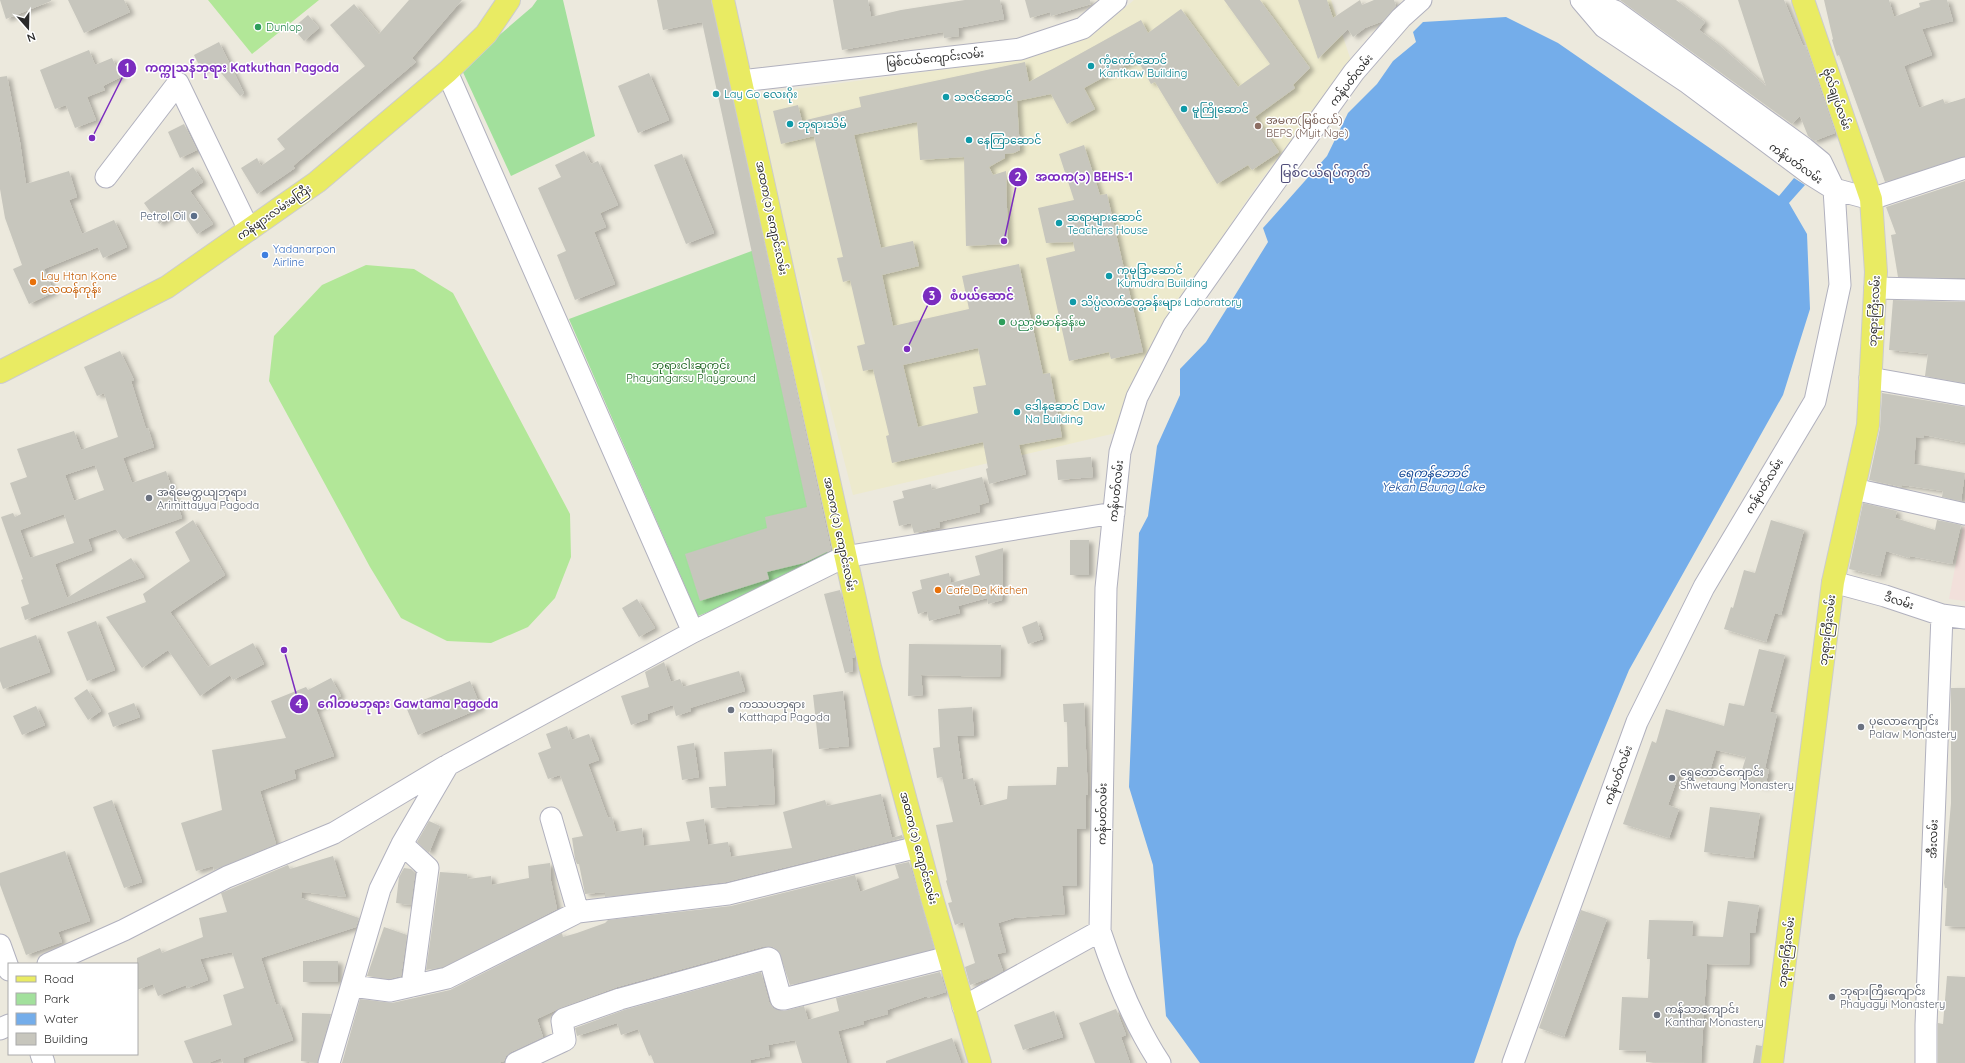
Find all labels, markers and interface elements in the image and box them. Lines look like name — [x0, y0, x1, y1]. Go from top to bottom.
north arrow — [8, 8, 48, 48]
place label: Dunlop — [266, 20, 303, 34]
marker: Dunlop — [253, 22, 263, 32]
text: N — [25, 29, 38, 45]
street label: မြစ်ငယ်ကျောင်းလမ်း — [885, 46, 985, 72]
street label: ကန်ပတ်လမ်း — [1326, 51, 1377, 110]
place label: ကံ့ကော်ဆောင် Kantkaw Building — [1099, 53, 1187, 80]
callout: ကက္ကုသန်ဘုရား Katkuthan Pagoda — [117, 56, 347, 80]
text: ကက္ကုသန်ဘုရား Katkuthan Pagoda — [145, 58, 339, 79]
text: 1 — [125, 60, 129, 75]
marker: ကံ့ကော်ဆောင် Kantkaw Building — [1086, 61, 1096, 71]
street label: ဗိုလ်ချုပ်လမ်း — [1818, 66, 1854, 132]
place label: Lay Go လေးဂိုး — [724, 87, 797, 103]
marker: Lay Go လေးဂိုး — [711, 89, 721, 99]
place label: သဇင်ဆောင် — [954, 90, 1012, 104]
marker: သဇင်ဆောင် — [941, 92, 951, 102]
place label: မူကြိုဆောင် — [1192, 102, 1249, 118]
marker: မူကြိုဆောင် — [1179, 104, 1189, 114]
place label: အမက(မြစ်ငယ်) BEPS (Myit Nge) — [1266, 113, 1349, 140]
place label: ဘုရားသိမ် — [798, 117, 847, 133]
marker: ဘုရားသိမ် — [785, 119, 795, 129]
marker: အမက(မြစ်ငယ်) BEPS (Myit Nge) — [1253, 121, 1263, 131]
place label: နေကြာဆောင် — [977, 133, 1041, 149]
marker: နေကြာဆောင် — [964, 135, 974, 145]
street label: ကန်ပတ်လမ်း — [1765, 139, 1826, 188]
street label: အထက(၁) ကျောင်းလမ်း — [751, 160, 791, 277]
district label: မြစ်ငယ်ရပ်ကွက် — [1280, 164, 1370, 183]
callout: အထက(၁) BEHS-1 — [1008, 165, 1141, 189]
text: 2 — [1015, 169, 1022, 184]
text: အထက(၁) BEHS-1 — [1035, 169, 1133, 184]
street label: ကန်ဖျားလမ်းမကြီး — [234, 181, 315, 244]
place label: Petrol Oil — [140, 209, 186, 223]
place label: ဆရာများဆောင် Teachers House — [1067, 210, 1148, 237]
marker: Petrol Oil — [189, 211, 199, 221]
marker: ဆရာများဆောင် Teachers House — [1054, 218, 1064, 228]
place label: Yadanarpon Airline — [273, 242, 336, 269]
marker: Yadanarpon Airline — [260, 250, 270, 260]
place label: ကုမုဒြာဆောင် Kumudra Building — [1117, 263, 1208, 290]
place label: Lay Htan Kone လေထန်ကုန်း — [41, 269, 117, 298]
marker: ကုမုဒြာဆောင် Kumudra Building — [1104, 271, 1114, 281]
street label: ဘုရားကြီးလမ်း — [1865, 275, 1885, 347]
marker: Lay Htan Kone လေထန်ကုန်း — [28, 277, 38, 287]
callout: စံပယ်ဆောင် — [922, 284, 1022, 308]
text: စံပယ်ဆောင် — [950, 286, 1014, 303]
text: 3 — [929, 288, 935, 303]
place label: သိပ္ပံလက်တွေ့ခန်းများ Laboratory — [1081, 295, 1242, 311]
marker: သိပ္ပံလက်တွေ့ခန်းများ Laboratory — [1068, 297, 1078, 307]
place label: ပညာ့ဗိမာန်ခန်းမ — [1010, 315, 1086, 331]
marker: ပညာ့ဗိမာန်ခန်းမ — [997, 317, 1007, 327]
park label: ဘုရားငါးဆူကွင်း Phayangarsu Playground — [626, 358, 756, 385]
place label: ဒေါနဆောင် Daw Na Building — [1025, 399, 1105, 426]
marker: ဒေါနဆောင် Daw Na Building — [1012, 407, 1022, 417]
street label: ကန်ပတ်လမ်း — [1742, 456, 1788, 517]
street label: ကန်ပတ်လမ်း — [1106, 459, 1128, 523]
water label: ရေကန်ဘောင် Yekan Baung Lake — [1382, 464, 1486, 494]
street label: အထက(၁) ကျောင်းလမ်း — [819, 476, 859, 593]
place label: အရိမေတ္တယျဘုရား Arimittayya Pagoda — [157, 485, 259, 512]
marker: အရိမေတ္တယျဘုရား Arimittayya Pagoda — [144, 493, 154, 503]
place label: Cafe De Kitchen — [946, 583, 1028, 597]
marker: Cafe De Kitchen — [933, 585, 943, 595]
street label: ဒီလမ်း — [1882, 590, 1916, 612]
street label: ဘုရားကြီးလမ်း — [1816, 594, 1840, 666]
callout: ဂေါတမဘုရား Gawtama Pagoda — [289, 692, 506, 716]
text: ဂေါတမဘုရား Gawtama Pagoda — [318, 695, 498, 715]
text: 4 — [295, 696, 303, 711]
place label: ကဿပဘုရား Katthapa Pagoda — [739, 697, 830, 724]
marker: ကဿပဘုရား Katthapa Pagoda — [726, 705, 736, 715]
place label: ပုလောကျောင်း Palaw Monastery — [1869, 714, 1957, 741]
marker: ပုလောကျောင်း Palaw Monastery — [1856, 722, 1866, 732]
street label: ကန်ပတ်လမ်း — [1601, 743, 1637, 807]
place label: ရွှေတောင်ကျောင်း Shwetaung Monastery — [1680, 765, 1794, 792]
marker: ရွှေတောင်ကျောင်း Shwetaung Monastery — [1667, 773, 1677, 783]
street label: ကန်ပတ်လမ်း — [1094, 783, 1112, 845]
street label: အထက(၁) ကျောင်းလမ်း — [895, 790, 941, 907]
street label: အီးလမ်း — [1925, 819, 1941, 859]
street label: ဘုရားကြီးလမ်း — [1775, 916, 1799, 988]
legend — [8, 963, 138, 1055]
text: Road — [44, 971, 74, 986]
place label: ဘုရားကြီးကျောင်း Phayagyi Monastery — [1840, 984, 1945, 1011]
text: Park — [44, 991, 69, 1006]
marker: ဘုရားကြီးကျောင်း Phayagyi Monastery — [1827, 992, 1837, 1002]
place label: ကန်သာကျောင်း Kanthar Monastery — [1665, 1002, 1764, 1029]
marker: ကန်သာကျောင်း Kanthar Monastery — [1652, 1010, 1662, 1020]
text: Water — [44, 1011, 79, 1026]
text: Building — [44, 1031, 88, 1046]

